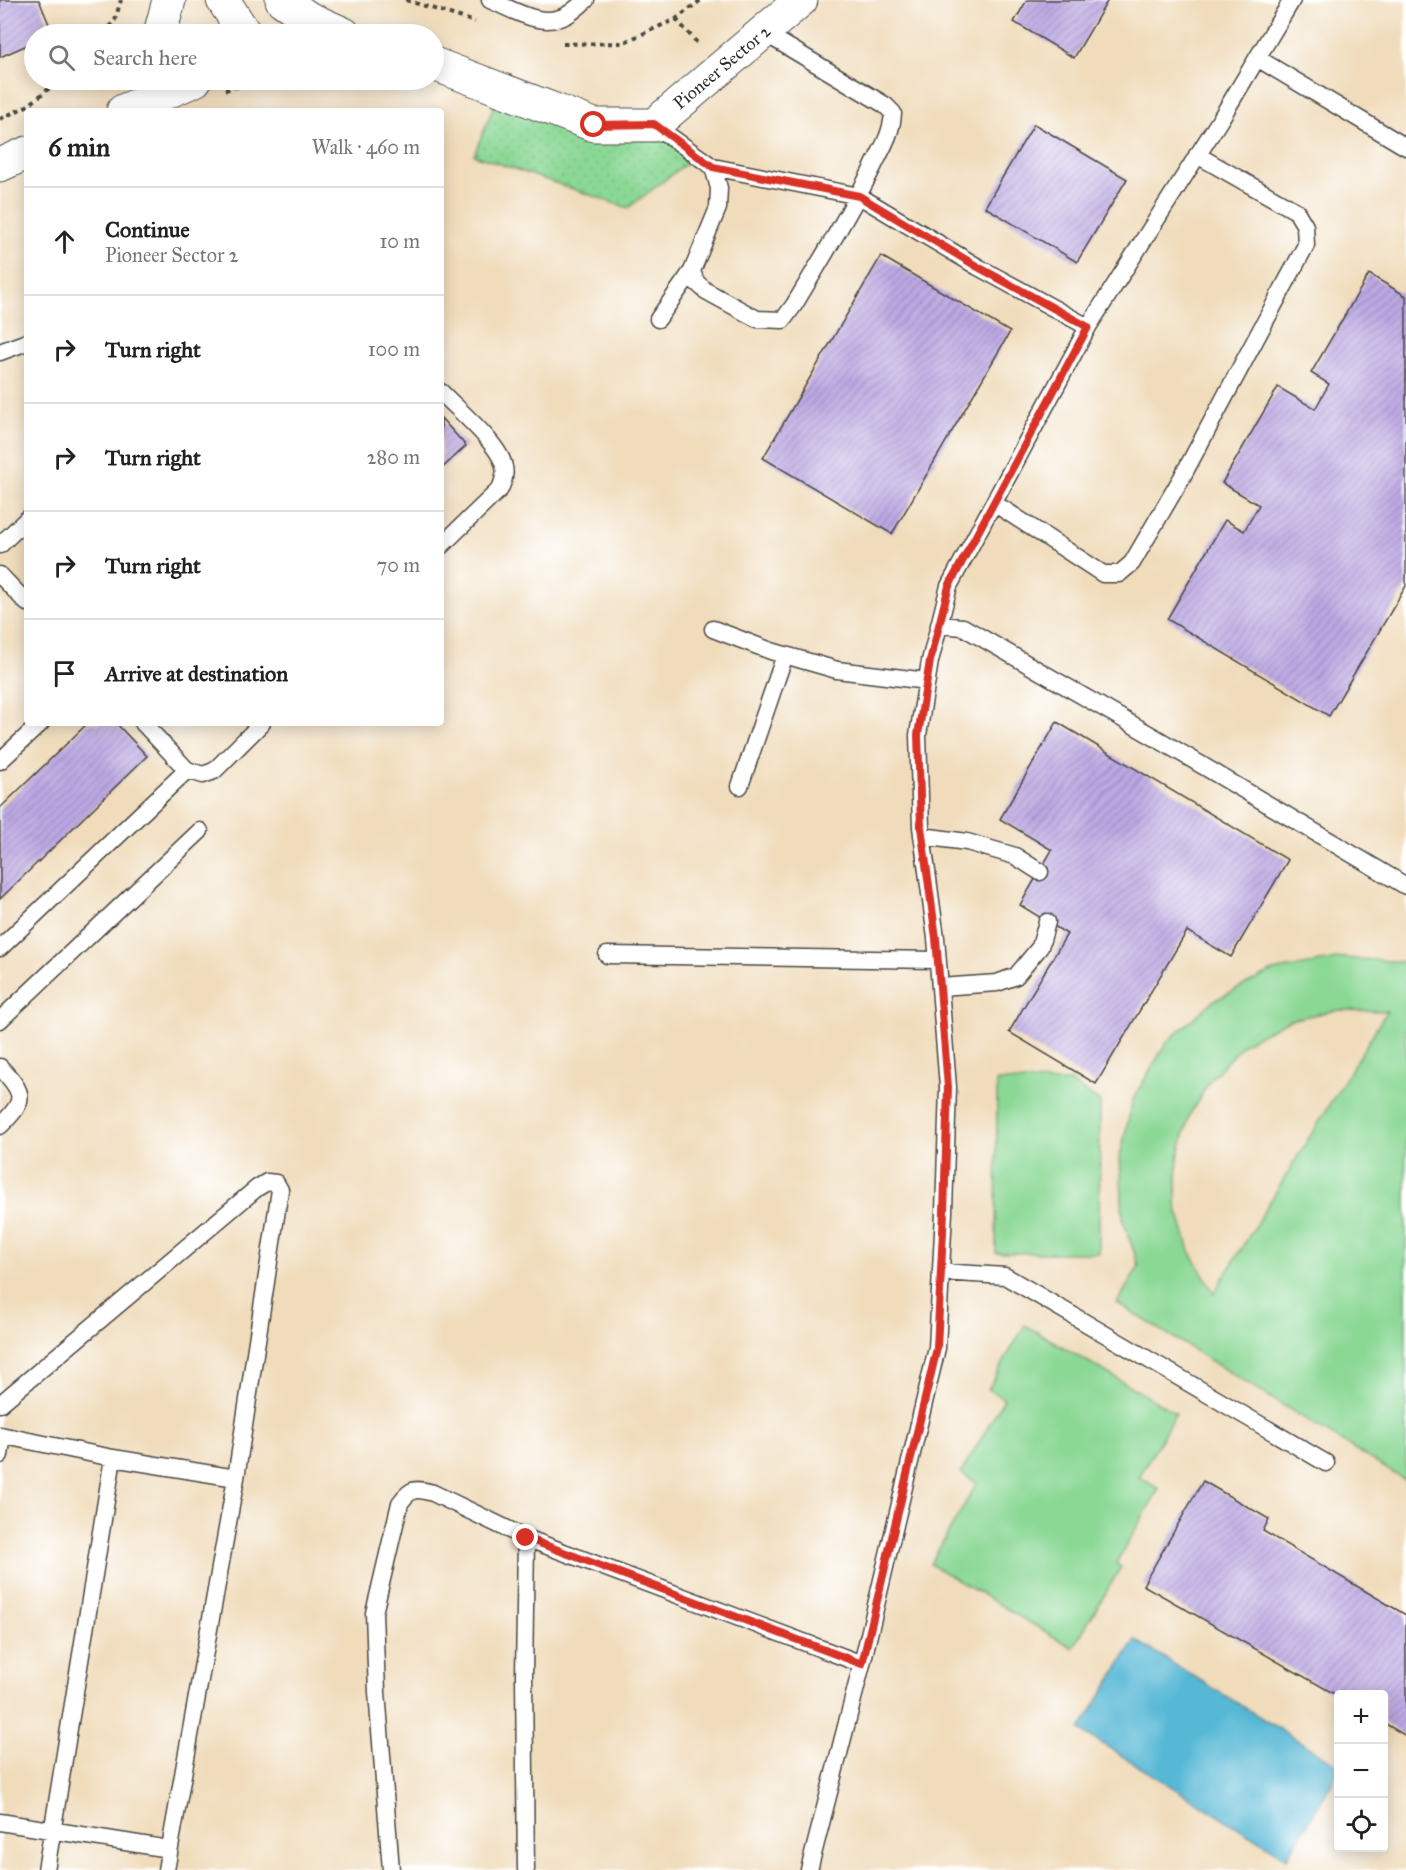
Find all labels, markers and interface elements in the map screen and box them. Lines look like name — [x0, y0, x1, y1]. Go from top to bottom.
street label: Pioneer Sector 2 — [669, 20, 775, 114]
search box — [24, 24, 444, 90]
icon: search — [45, 41, 78, 74]
text: Search here — [93, 44, 197, 71]
route start — [580, 111, 606, 137]
text: 6 min — [48, 131, 110, 163]
text: Walk · 460 m — [312, 135, 420, 159]
text: Continue — [105, 216, 190, 243]
icon: ahead — [48, 225, 81, 258]
text: 10 m — [379, 229, 420, 253]
text: Pioneer Sector 2 — [105, 243, 239, 267]
icon: right — [48, 333, 81, 366]
text: Turn right — [105, 336, 201, 363]
text: 100 m — [368, 337, 420, 361]
icon: right — [48, 441, 81, 474]
text: Turn right — [105, 444, 201, 471]
text: 280 m — [367, 445, 420, 469]
icon: right — [48, 549, 81, 582]
text: Turn right — [105, 552, 201, 579]
text: 70 m — [377, 553, 420, 577]
icon: arrive — [48, 657, 81, 690]
text: Arrive at destination — [105, 660, 288, 687]
route end — [512, 1524, 538, 1550]
map controls — [1334, 1690, 1388, 1852]
button: + — [1334, 1690, 1388, 1744]
button: − — [1334, 1744, 1388, 1798]
button: locate — [1334, 1798, 1388, 1852]

